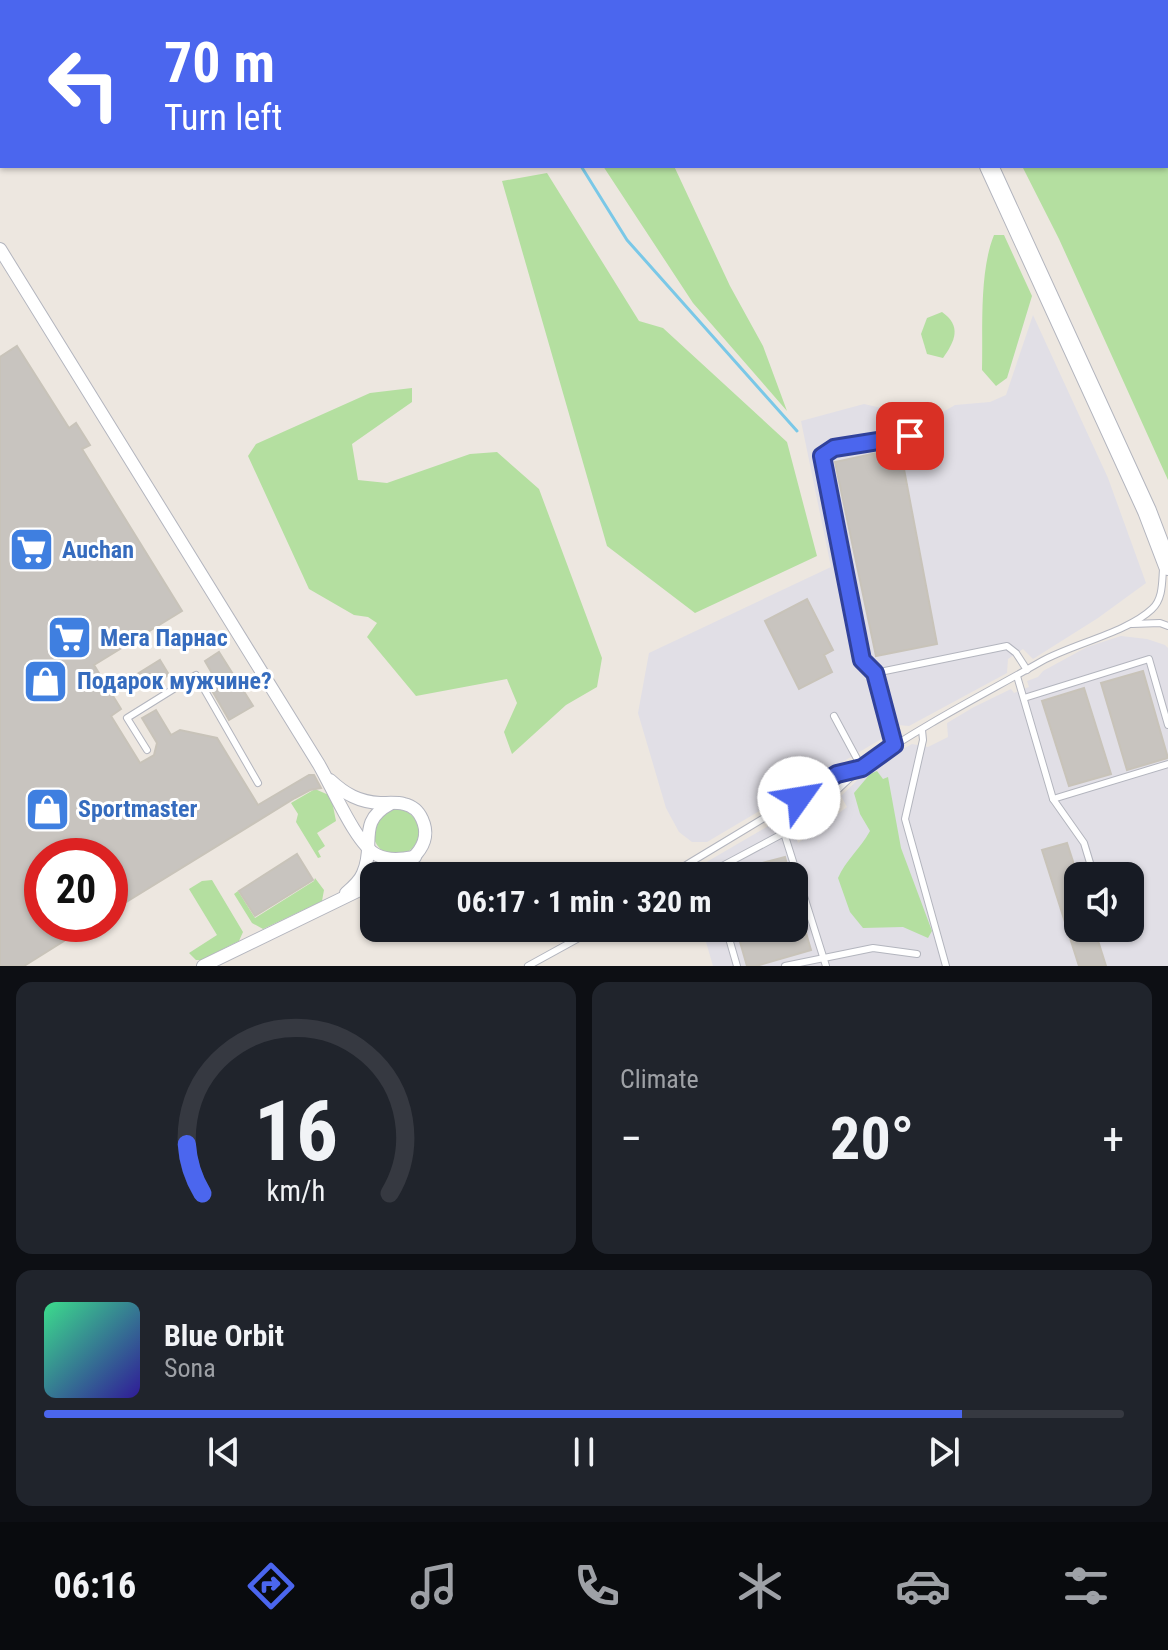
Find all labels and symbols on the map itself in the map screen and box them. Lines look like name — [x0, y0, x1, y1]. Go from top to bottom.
pin — [876, 402, 944, 470]
supermarket icon: Auchan — [7, 526, 55, 574]
place label: Auchan — [62, 536, 134, 564]
supermarket icon: Мега Парнас — [45, 614, 93, 662]
place label: Мега Парнас — [100, 624, 228, 652]
shop icon: Подарок мужчине? — [22, 657, 70, 705]
place label: Подарок мужчине? — [77, 667, 272, 695]
position arrow — [757, 756, 841, 840]
shop icon: Sportmaster — [23, 785, 71, 833]
place label: Sportmaster — [78, 795, 198, 823]
speed limit sign: 20 — [24, 838, 128, 942]

